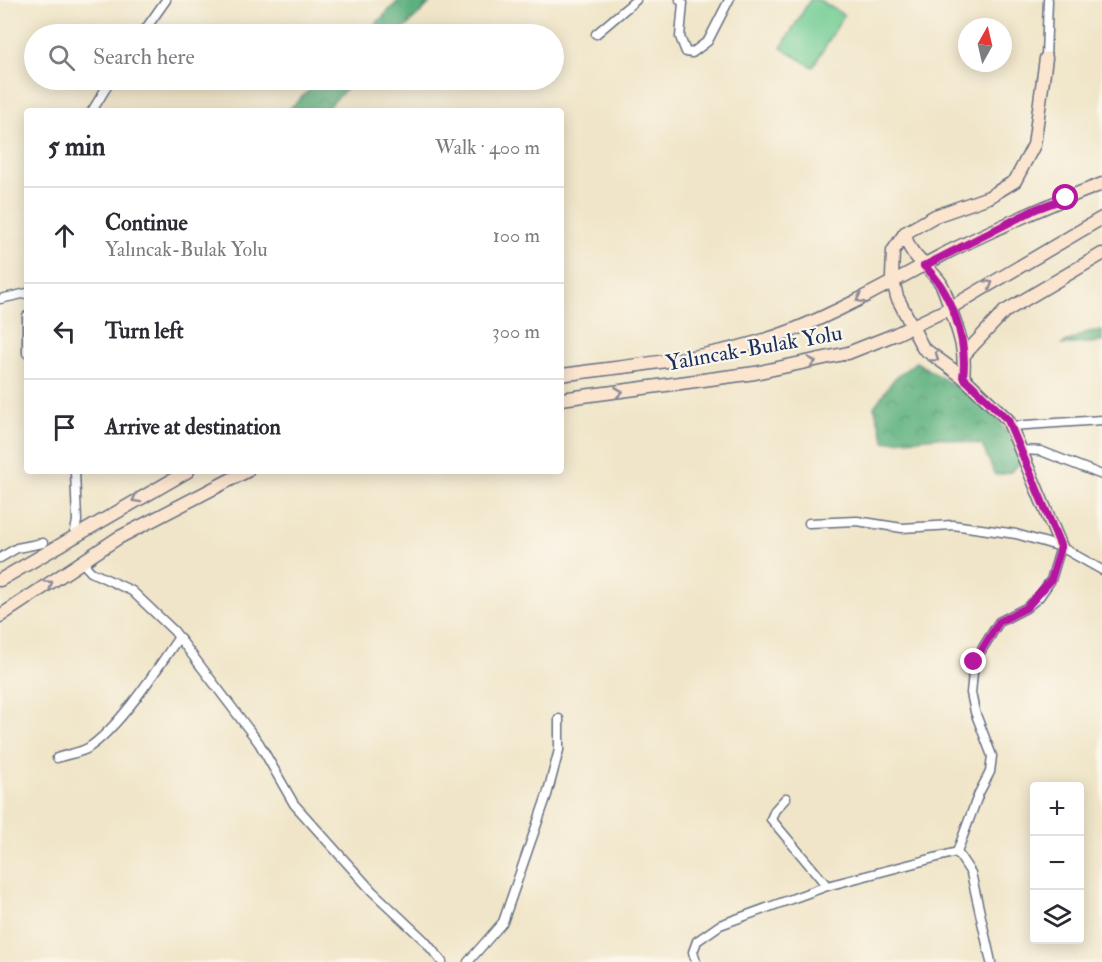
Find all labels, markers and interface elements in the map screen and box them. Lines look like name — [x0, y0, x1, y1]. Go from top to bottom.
north arrow — [958, 18, 1012, 72]
search box — [24, 24, 564, 90]
icon: search — [45, 41, 78, 74]
text: Search here — [93, 43, 195, 71]
text: 5 min — [48, 131, 105, 163]
text: Walk · 400 m — [435, 135, 540, 160]
route start — [1052, 184, 1078, 210]
text: Continue — [105, 209, 188, 237]
icon: ahead — [48, 219, 81, 252]
text: 100 m — [493, 223, 540, 248]
text: Yalıncak-Bulak Yolu — [105, 237, 268, 262]
one-way arrow — [983, 280, 993, 292]
one-way arrow — [855, 291, 866, 303]
icon: left — [48, 315, 81, 348]
text: Turn left — [105, 317, 184, 345]
text: 300 m — [492, 319, 540, 344]
street label: Yalıncak-Bulak Yolu — [664, 319, 844, 377]
one-way arrow — [929, 351, 940, 362]
one-way arrow — [806, 356, 816, 369]
one-way arrow — [614, 386, 624, 398]
icon: arrive — [48, 411, 81, 444]
text: Arrive at destination — [105, 413, 281, 441]
one-way arrow — [132, 492, 142, 503]
one-way arrow — [42, 580, 53, 591]
route end — [960, 648, 986, 674]
map controls — [1030, 782, 1084, 944]
button: + — [1030, 782, 1084, 836]
button: − — [1030, 836, 1084, 890]
button: layers — [1030, 890, 1084, 944]

